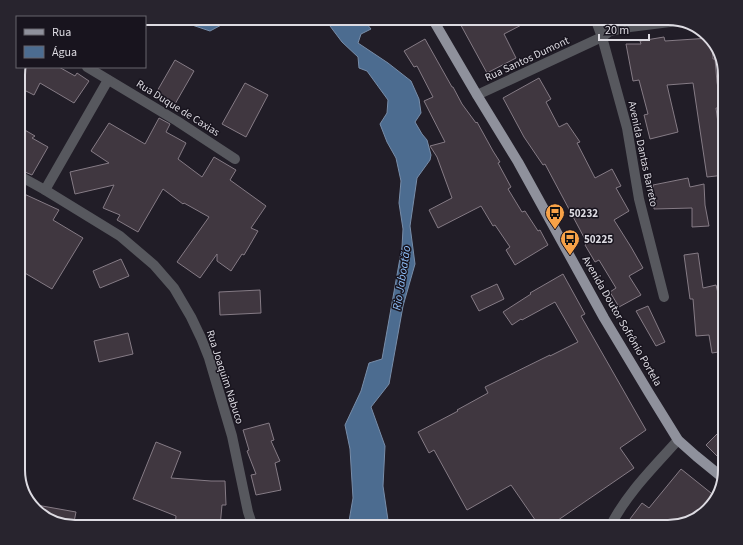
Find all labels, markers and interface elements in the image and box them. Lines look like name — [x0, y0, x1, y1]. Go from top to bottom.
legend — [16, 16, 146, 68]
scale bar — [599, 16, 649, 42]
text: 20 m — [605, 22, 629, 39]
text: Rua — [52, 24, 71, 41]
street label: Rua Santos Dumont — [482, 33, 572, 85]
text: Água — [52, 44, 77, 61]
street label: Rua Duque de Caxias — [133, 76, 223, 140]
street label: Avenida Dantas Barreto — [624, 100, 662, 208]
bus stop icon: 50232 — [544, 202, 566, 230]
place label: 50232 — [569, 206, 598, 221]
bus stop icon: 50225 — [559, 228, 581, 256]
place label: 50225 — [584, 232, 613, 247]
water label: Rio Jaboatão — [388, 244, 416, 312]
street label: Avenida Doutor Sofrônio Portela — [579, 253, 665, 389]
street label: Rua Joaquim Nabuco — [203, 328, 247, 426]

